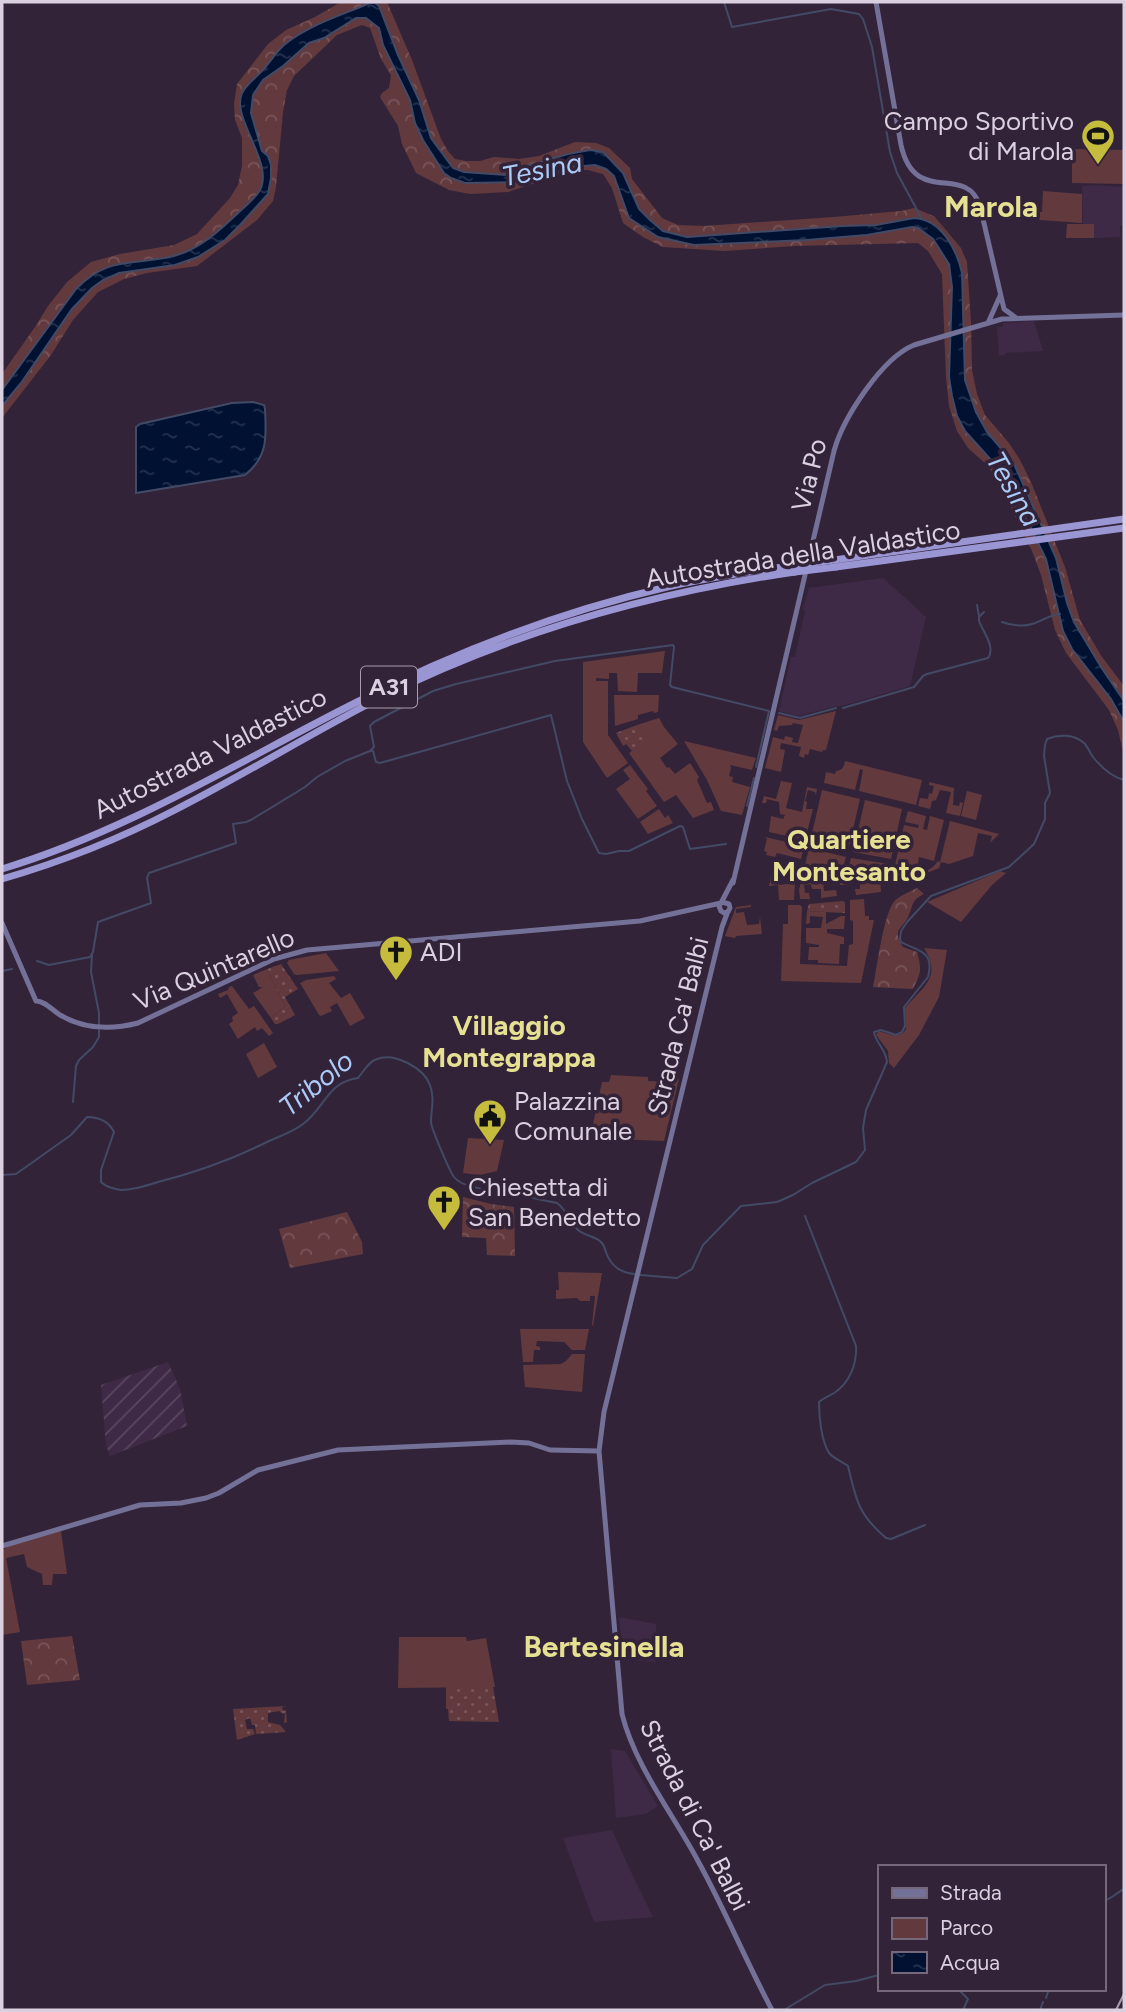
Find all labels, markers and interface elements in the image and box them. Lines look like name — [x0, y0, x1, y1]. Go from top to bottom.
place label: Campo Sportivo di Marola — [884, 105, 1074, 167]
sports icon: Campo Sportivo di Marola — [1079, 117, 1117, 166]
water label: Tesina — [499, 145, 585, 193]
district label: Marola — [944, 188, 1038, 225]
street label: Via Po — [785, 435, 833, 515]
water label: Tesina — [979, 446, 1049, 532]
street label: Autostrada della Valdastico — [643, 513, 963, 595]
road number: A31 — [361, 666, 417, 708]
street label: Autostrada Valdastico — [88, 680, 332, 826]
district label: Quartiere Montesanto — [772, 822, 926, 888]
street label: Via Quintarello — [129, 921, 299, 1017]
church icon: ADI — [377, 933, 415, 982]
street label: Strada Ca' Balbi — [640, 934, 716, 1118]
place label: ADI — [420, 936, 463, 968]
district label: Villaggio Montegrappa — [422, 1008, 596, 1074]
water label: Tribolo — [272, 1043, 360, 1123]
place label: Palazzina Comunale — [514, 1085, 632, 1147]
public building icon: Palazzina Comunale — [471, 1097, 509, 1146]
place label: Chiesetta di San Benedetto — [468, 1171, 641, 1233]
church icon: Chiesetta di San Benedetto — [425, 1183, 463, 1232]
district label: Bertesinella — [523, 1628, 685, 1665]
street label: Strada di Ca' Balbi — [633, 1714, 757, 1916]
legend — [878, 1865, 1105, 1991]
text: Strada — [940, 1880, 1002, 1905]
text: Parco — [940, 1915, 993, 1940]
text: Acqua — [940, 1950, 1000, 1975]

